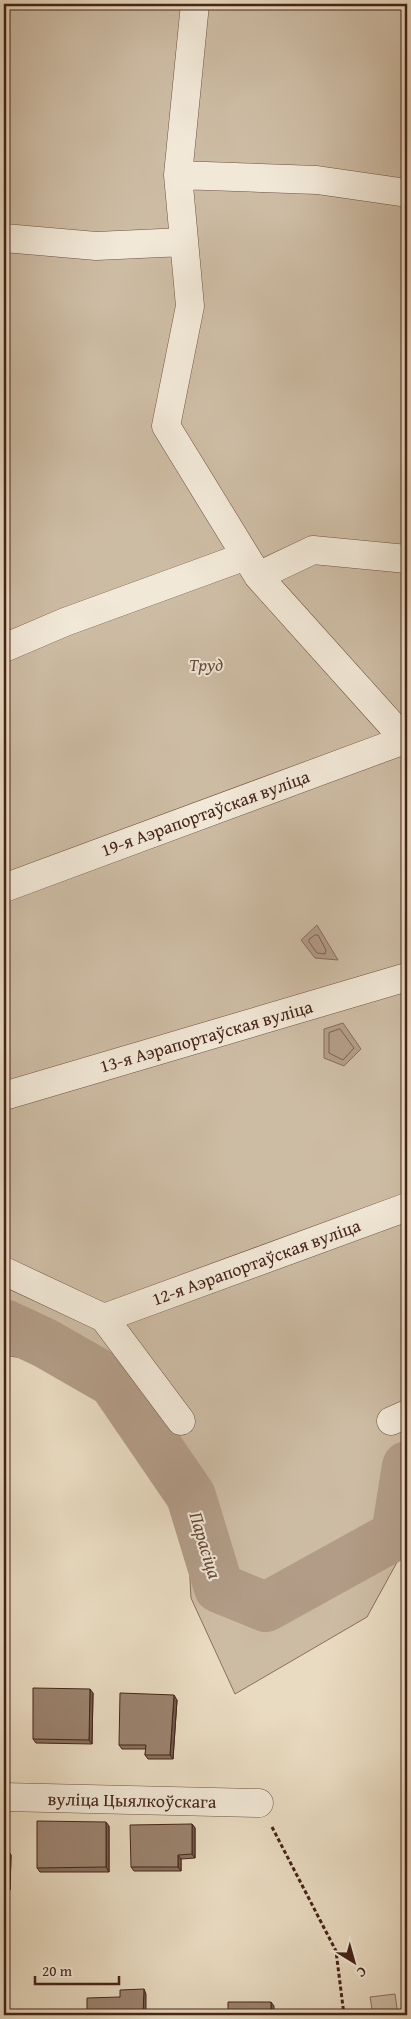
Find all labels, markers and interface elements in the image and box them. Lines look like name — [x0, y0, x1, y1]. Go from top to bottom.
park label: Труд — [189, 651, 223, 678]
street label: 19-я Аэрапортаўская вуліца — [97, 762, 314, 863]
street label: 13-я Аэрапортаўская вуліца — [96, 993, 316, 1079]
street label: 12-я Аэрапортаўская вуліца — [148, 1211, 365, 1312]
water label: Парасіца — [183, 1508, 229, 1582]
street label: вуліца Цыялкоўскага — [47, 1785, 217, 1815]
north arrow — [328, 1936, 378, 1986]
scale bar — [35, 1954, 119, 1986]
text: 20 m — [42, 1960, 73, 1981]
text: С — [353, 1962, 371, 1983]

